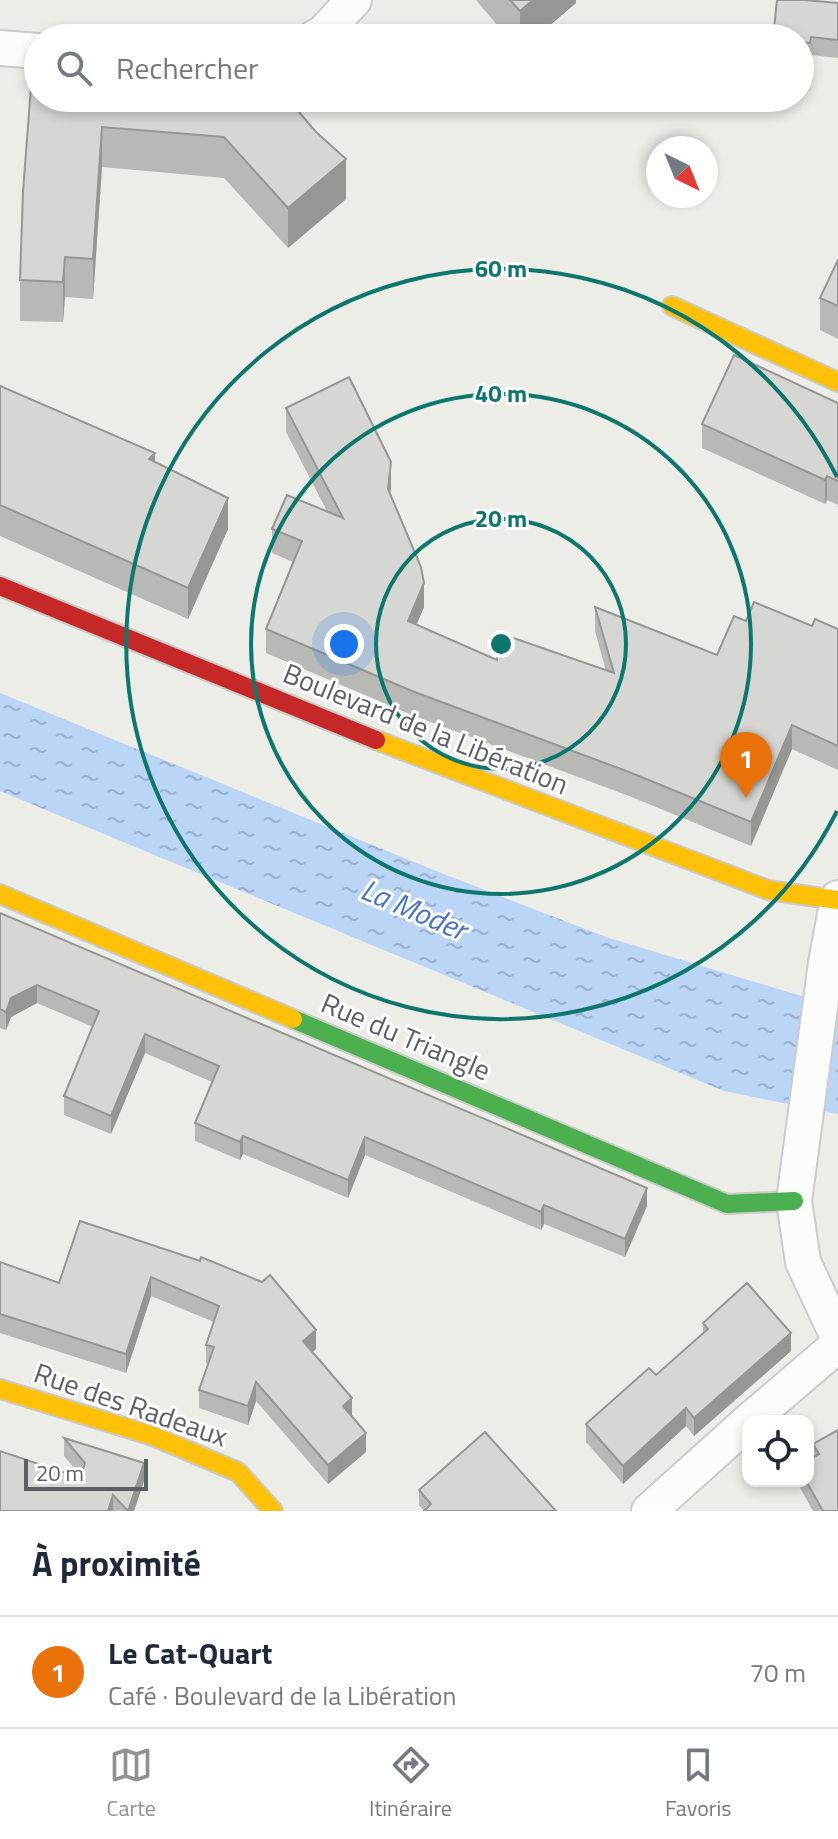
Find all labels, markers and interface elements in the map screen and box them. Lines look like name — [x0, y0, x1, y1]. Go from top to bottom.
search box — [24, 24, 814, 112]
text: Rechercher — [116, 45, 259, 91]
icon: search — [52, 46, 96, 90]
north arrow — [646, 136, 718, 208]
text: 60 m — [475, 250, 527, 286]
text: 40 m — [475, 375, 527, 411]
text: 20 m — [475, 500, 527, 536]
your location — [324, 624, 364, 664]
centre of rings — [487, 630, 515, 658]
street label: Boulevard de la Libération — [277, 651, 575, 805]
pin: 1 — [720, 732, 772, 798]
water label: La Moder — [354, 866, 477, 953]
street label: Rue du Triangle — [315, 981, 497, 1091]
street label: Rue des Radeaux — [28, 1351, 234, 1457]
map controls — [742, 1415, 814, 1487]
button: locate — [742, 1415, 814, 1487]
scale bar — [24, 1455, 148, 1491]
text: 20 m — [36, 1456, 84, 1490]
text: À proximité — [32, 1537, 201, 1589]
text: Le Cat-Quart — [108, 1630, 272, 1676]
text: 1 — [51, 1653, 65, 1692]
text: 70 m — [749, 1653, 806, 1692]
text: Café · Boulevard de la Libération — [108, 1676, 457, 1715]
tab: Carte — [107, 1743, 156, 1825]
tab: Itinéraire — [369, 1743, 452, 1825]
tab: Favoris — [665, 1743, 731, 1825]

